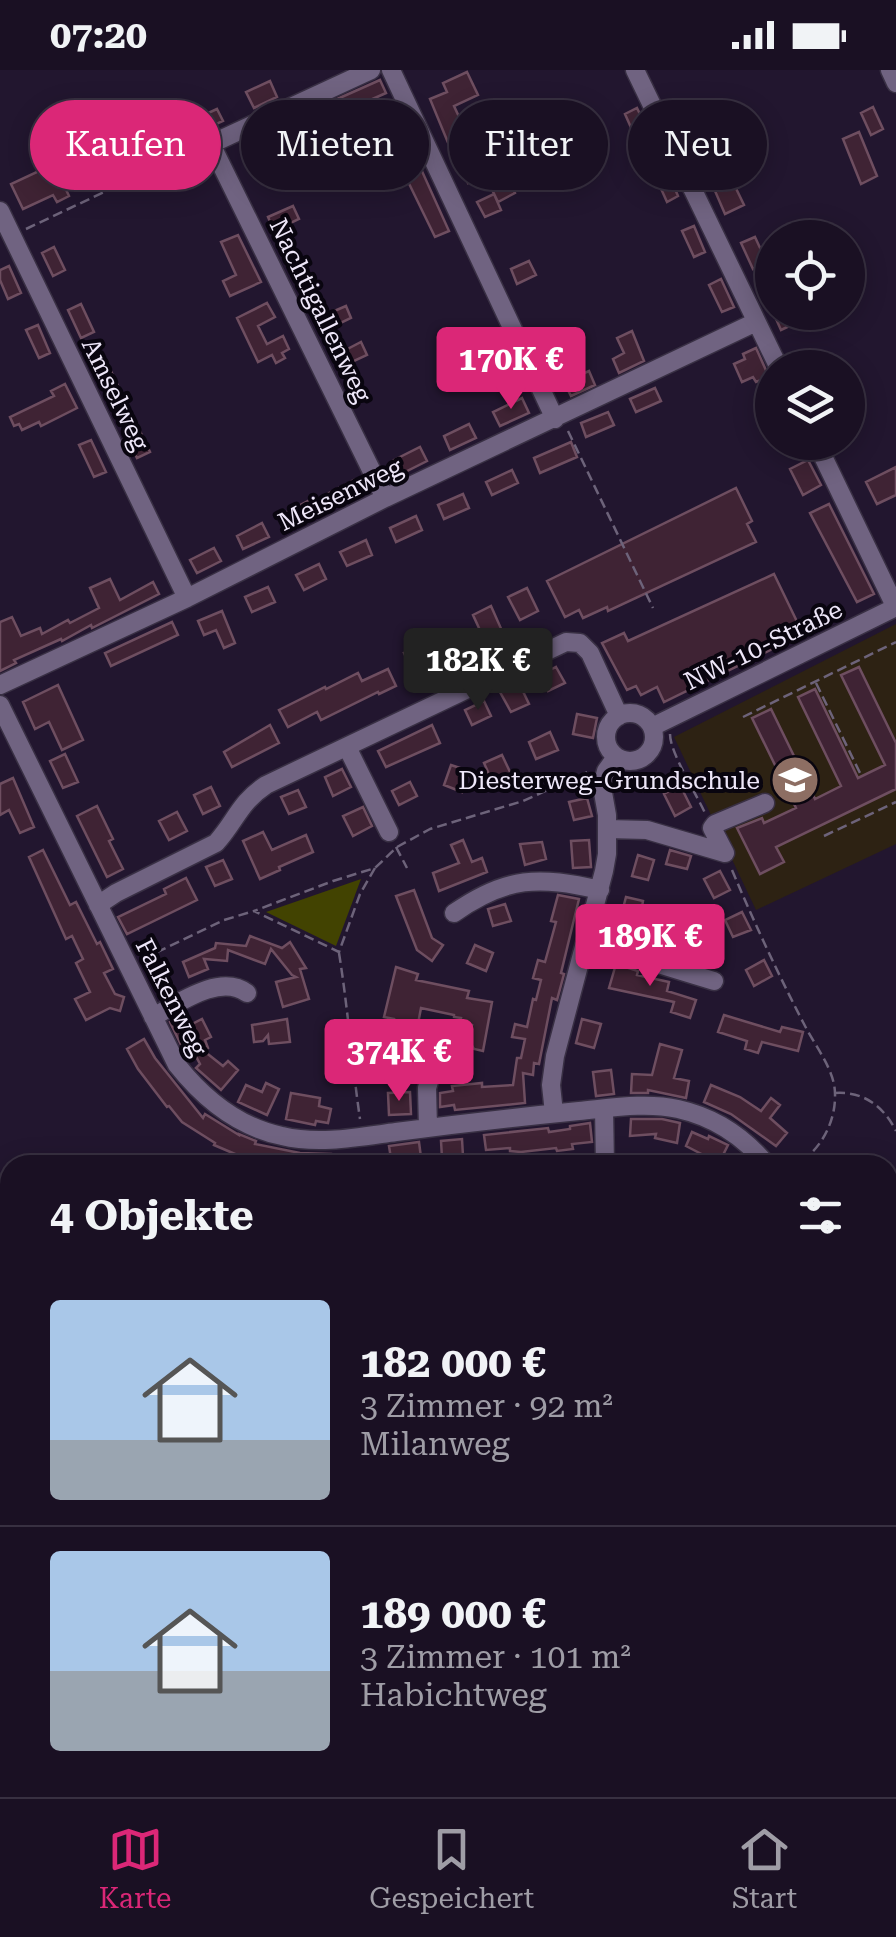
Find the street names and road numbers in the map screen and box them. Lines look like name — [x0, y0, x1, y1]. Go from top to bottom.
street label: Nachtigallenweg — [264, 214, 378, 408]
street label: Amselweg — [76, 333, 155, 456]
street label: Meisenweg — [273, 452, 408, 537]
street label: NW-10-Straße — [679, 595, 847, 696]
street label: Falkenweg — [130, 934, 214, 1061]

